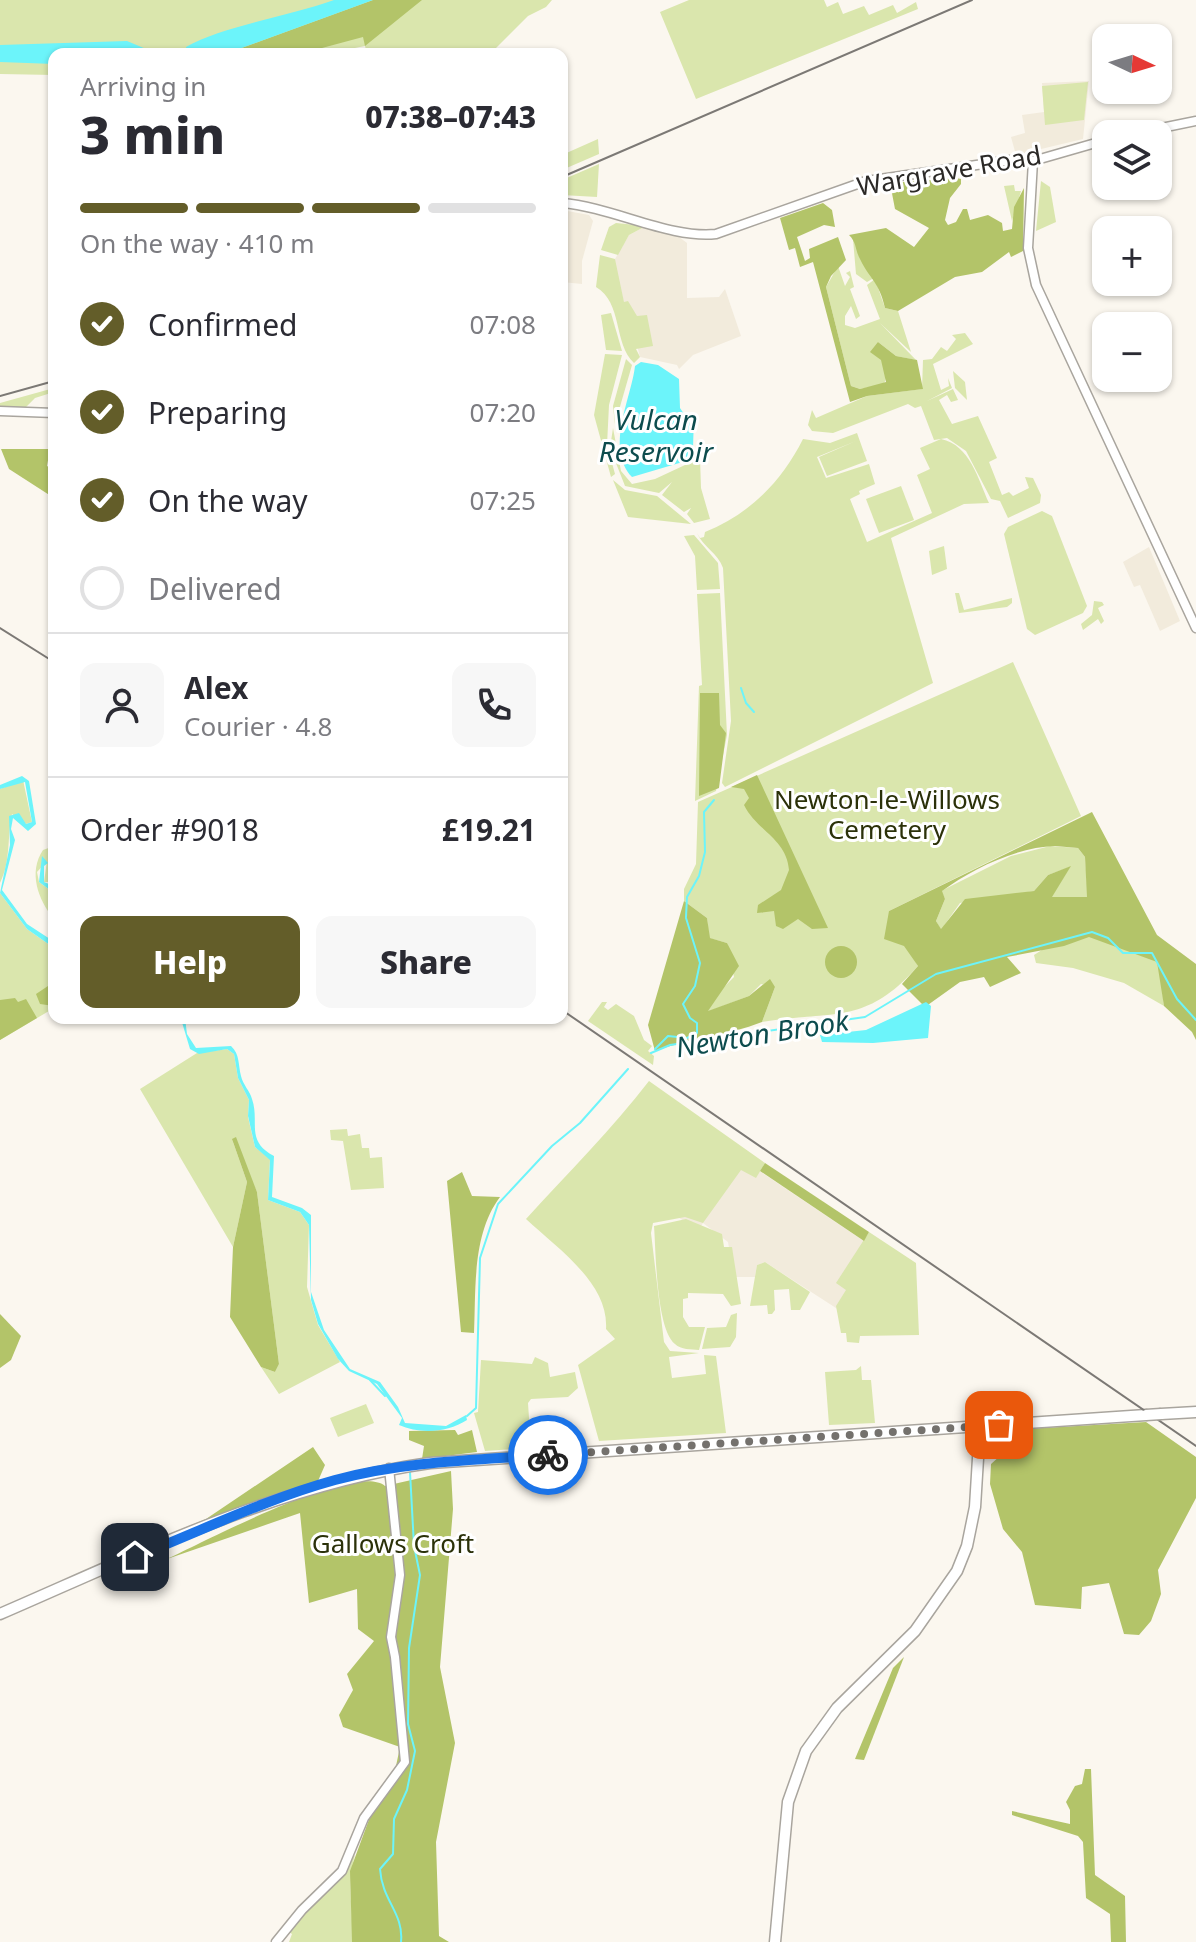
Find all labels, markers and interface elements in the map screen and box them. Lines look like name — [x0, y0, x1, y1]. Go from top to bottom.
north arrow — [1092, 24, 1172, 104]
map controls — [1092, 24, 1172, 392]
text: Arriving in — [80, 68, 206, 104]
text: 07:38–07:43 — [365, 96, 536, 137]
text: 3 min — [80, 98, 225, 169]
button: layers — [1092, 120, 1172, 200]
street label: Wargrave Road — [854, 136, 1044, 204]
button: + — [1092, 216, 1172, 296]
text: On the way · 410 m — [80, 225, 314, 261]
icon: check — [80, 302, 124, 346]
text: Confirmed — [148, 304, 298, 345]
text: 07:08 — [470, 306, 536, 342]
button: − — [1092, 312, 1172, 392]
icon: check — [80, 390, 124, 434]
text: Preparing — [148, 392, 287, 433]
text: 07:20 — [470, 394, 536, 430]
water label: Vulcan Reservoir — [599, 400, 715, 470]
icon: check — [80, 478, 124, 522]
text: On the way — [148, 480, 308, 521]
text: 07:25 — [470, 482, 536, 518]
text: Delivered — [148, 568, 282, 609]
button: person — [80, 663, 164, 747]
button: phone — [452, 663, 536, 747]
text: Alex — [184, 667, 248, 708]
text: Courier · 4.8 — [184, 708, 332, 744]
park label: Newton-le-Willows Cemetery — [774, 781, 1000, 847]
text: Order #9018 — [80, 809, 259, 850]
text: £19.21 — [442, 809, 536, 850]
button: Help — [80, 916, 300, 1008]
button: Share — [316, 916, 536, 1008]
water label: Newton Brook — [673, 1000, 852, 1065]
pin — [965, 1391, 1033, 1459]
icon: bag — [977, 1403, 1021, 1447]
courier — [508, 1415, 588, 1495]
icon: bike — [526, 1433, 570, 1477]
pin — [101, 1523, 169, 1591]
park label: Gallows Croft — [312, 1525, 474, 1561]
icon: home — [113, 1535, 157, 1579]

